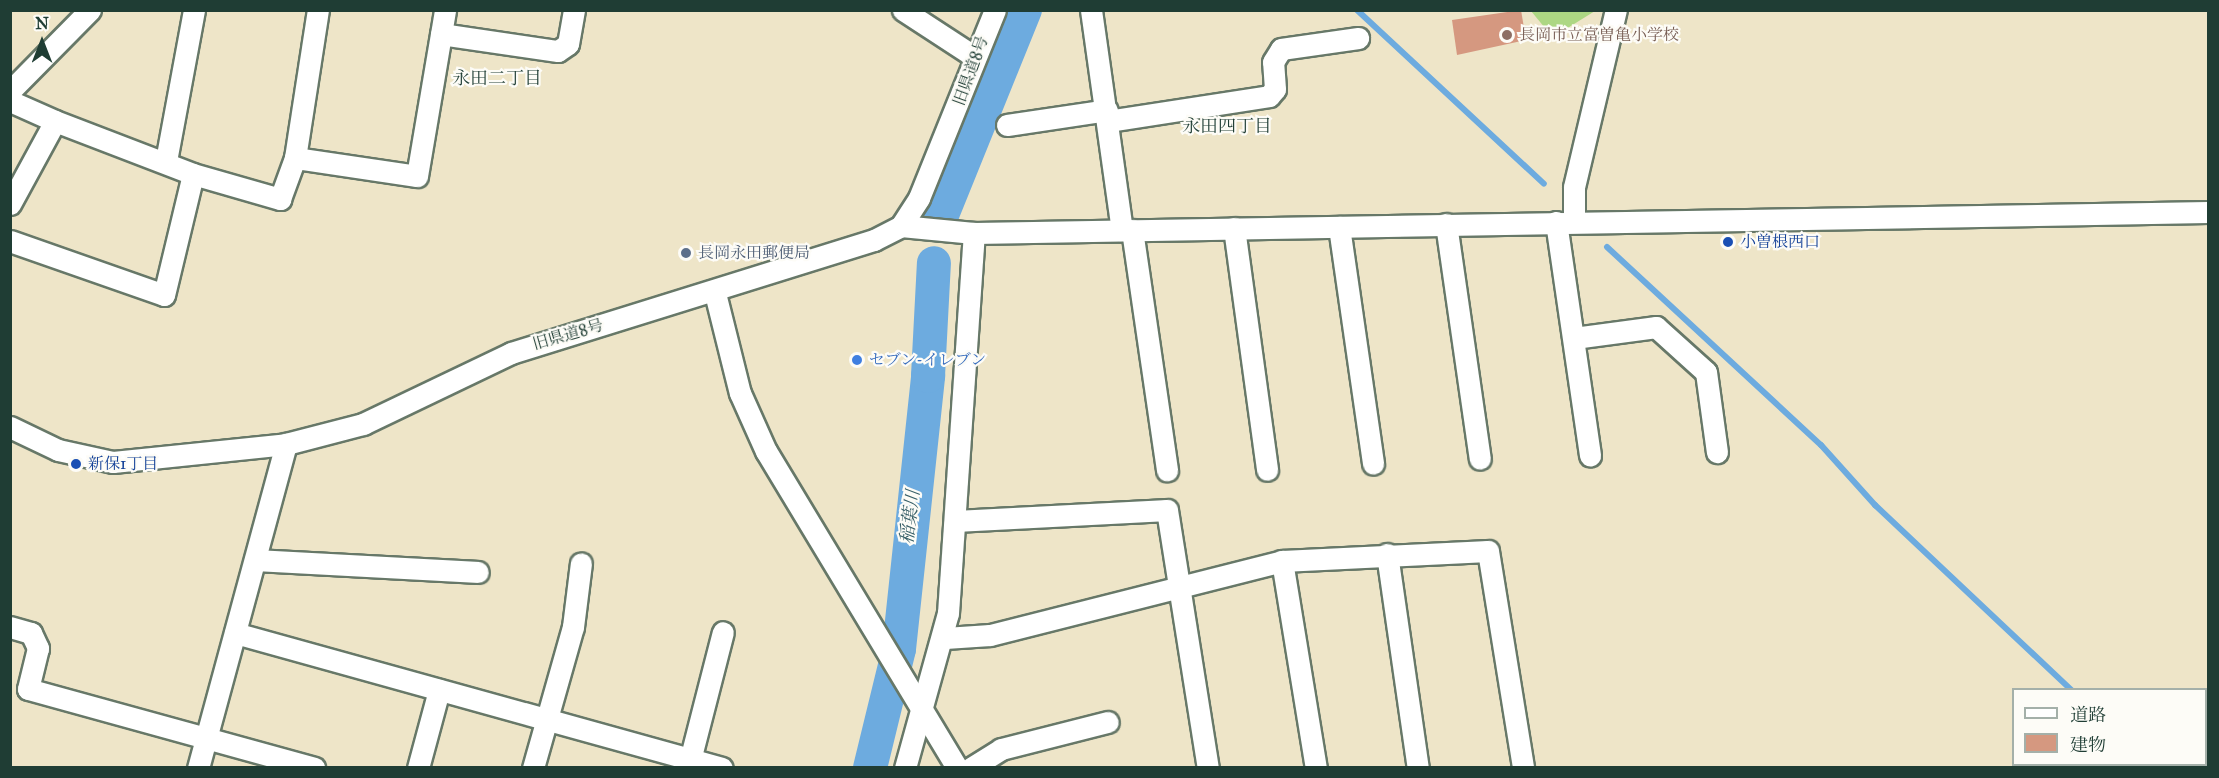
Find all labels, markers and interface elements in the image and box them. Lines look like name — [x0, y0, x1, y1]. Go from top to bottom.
north arrow — [12, 12, 72, 72]
text: N — [35, 14, 49, 33]
place label: 長岡市立富曽亀小学校 — [1519, 25, 1679, 45]
marker: 長岡市立富曽亀小学校 — [1500, 28, 1514, 42]
street label: 旧県道8号 — [950, 34, 992, 108]
district label: 永田二丁目 — [452, 67, 542, 89]
district label: 永田四丁目 — [1182, 115, 1272, 137]
place label: 小曽根西口 — [1740, 232, 1820, 252]
marker: 小曽根西口 — [1721, 235, 1735, 249]
place label: 長岡永田郵便局 — [698, 243, 810, 263]
marker: 長岡永田郵便局 — [679, 246, 693, 260]
street label: 旧県道8号 — [531, 316, 605, 354]
place label: セブン-イレブン — [869, 350, 988, 370]
marker: セブン-イレブン — [850, 353, 864, 367]
place label: 新保1丁目 — [88, 454, 158, 474]
marker: 新保1丁目 — [69, 457, 83, 471]
water label: 稲葉川 — [896, 489, 924, 545]
legend — [2012, 688, 2207, 766]
text: 道路 — [2070, 704, 2106, 726]
text: 建物 — [2070, 734, 2106, 756]

